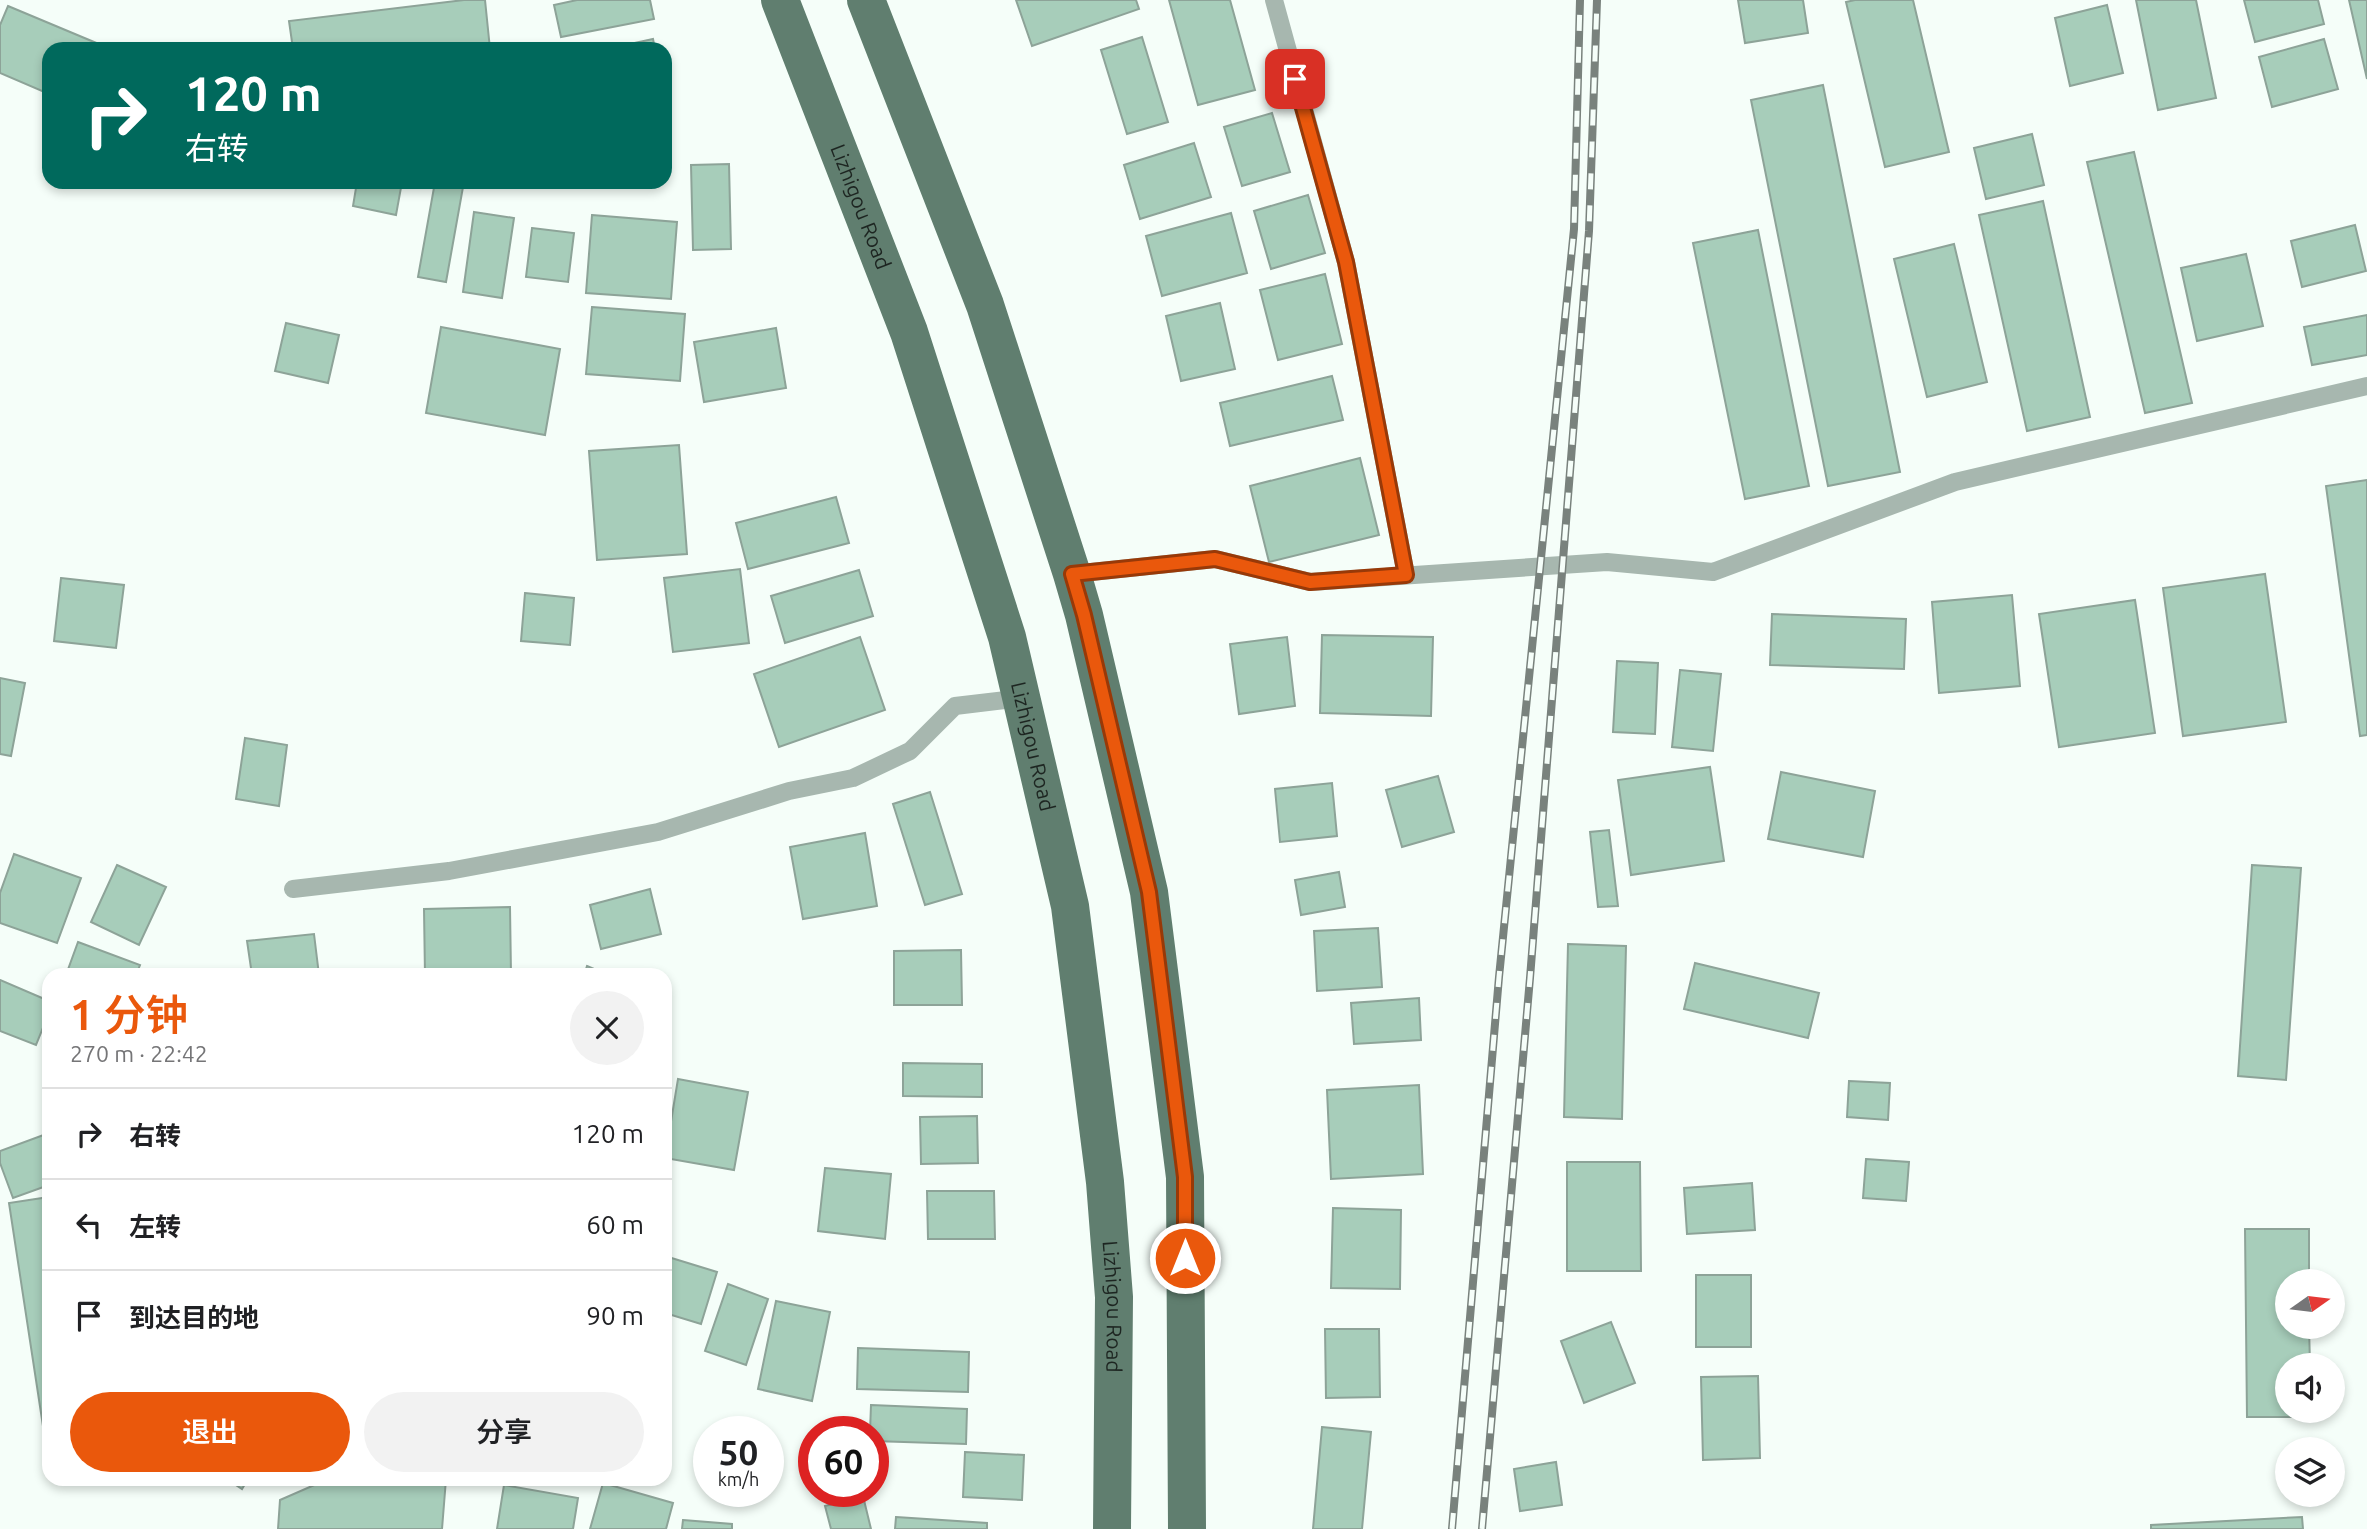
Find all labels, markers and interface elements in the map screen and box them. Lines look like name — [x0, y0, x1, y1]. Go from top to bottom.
pin — [1265, 49, 1325, 109]
icon: arrive — [1276, 60, 1314, 98]
text: 120 m — [185, 65, 322, 120]
icon: right — [70, 70, 161, 161]
text: 右转 — [185, 130, 249, 166]
street label: Lizhigou Road — [826, 141, 896, 273]
street label: Lizhigou Road — [1007, 679, 1060, 813]
text: 1 分钟 — [70, 991, 188, 1038]
button: close — [570, 991, 644, 1065]
text: 270 m · 22:42 — [70, 1041, 208, 1066]
icon: right — [70, 1115, 108, 1153]
text: 120 m — [572, 1119, 644, 1148]
text: 右转 — [129, 1121, 181, 1150]
icon: left — [70, 1206, 108, 1244]
text: 60 m — [586, 1210, 644, 1239]
text: 左转 — [129, 1212, 181, 1241]
position arrow — [1148, 1221, 1222, 1295]
street label: Lizhigou Road — [1099, 1240, 1127, 1373]
north arrow — [2275, 1269, 2345, 1339]
map controls — [2275, 1269, 2345, 1507]
icon: arrive — [70, 1297, 108, 1335]
text: 90 m — [586, 1301, 644, 1330]
text: 到达目的地 — [129, 1303, 259, 1332]
button: sound — [2275, 1353, 2345, 1423]
button: 退出 — [70, 1392, 350, 1472]
button: 分享 — [364, 1392, 644, 1472]
speed limit sign: 60 — [798, 1416, 889, 1507]
text: 50 — [719, 1432, 758, 1472]
button: layers — [2275, 1437, 2345, 1507]
text: km/h — [718, 1469, 759, 1489]

